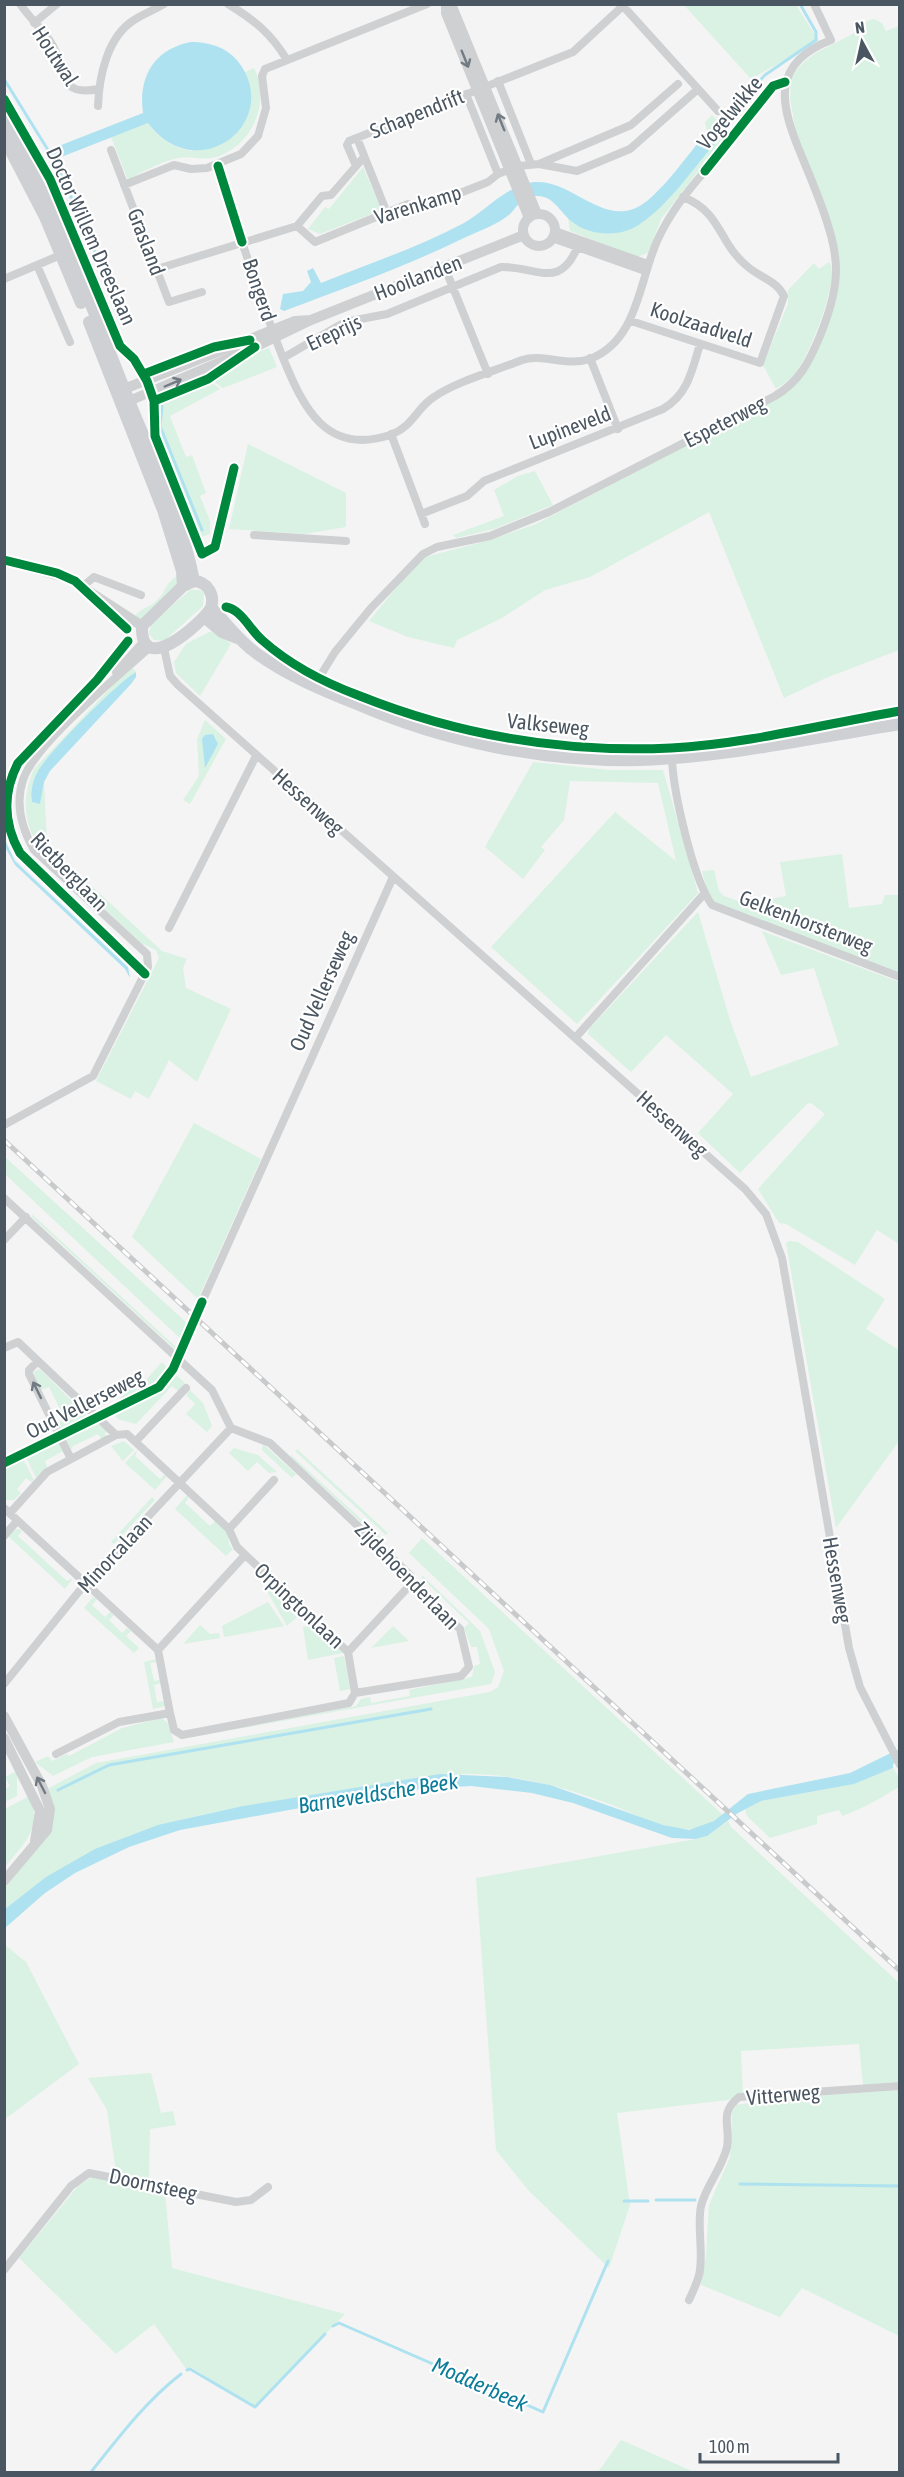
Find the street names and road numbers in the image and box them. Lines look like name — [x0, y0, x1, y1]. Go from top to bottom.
street label: Houtwal — [28, 21, 84, 90]
street label: Vogelwikke — [692, 71, 767, 154]
street label: Schapendrift — [366, 83, 467, 143]
street label: Doctor Willem Dreeslaan — [42, 143, 142, 328]
street label: Varenkamp — [371, 179, 464, 229]
street label: Grasland — [123, 205, 171, 278]
street label: Hooilanden — [370, 249, 465, 305]
street label: Bongerd — [238, 255, 282, 324]
street label: Koolzaadveld — [647, 296, 755, 352]
street label: Ereprijs — [302, 309, 365, 355]
street label: Espeterweg — [680, 390, 769, 452]
street label: Lupineveld — [525, 400, 614, 454]
street label: Valkseweg — [506, 708, 590, 740]
street label: Hessenweg — [268, 763, 349, 839]
street label: Rietberglaan — [26, 827, 113, 916]
street label: Gelkenhorsterweg — [736, 885, 876, 958]
street label: Oud Vellerseweg — [284, 927, 358, 1054]
street label: Hessenweg — [632, 1085, 713, 1161]
street label: Oud Vellerseweg — [22, 1363, 147, 1443]
street label: Minorcalaan — [72, 1509, 156, 1597]
street label: Zijdehoenderlaan — [351, 1517, 465, 1634]
street label: Hessenweg — [819, 1535, 857, 1625]
street label: Orpingtonlaan — [250, 1558, 349, 1653]
street label: Vitterweg — [745, 2079, 821, 2109]
street label: Doornsteeg — [107, 2163, 199, 2205]

